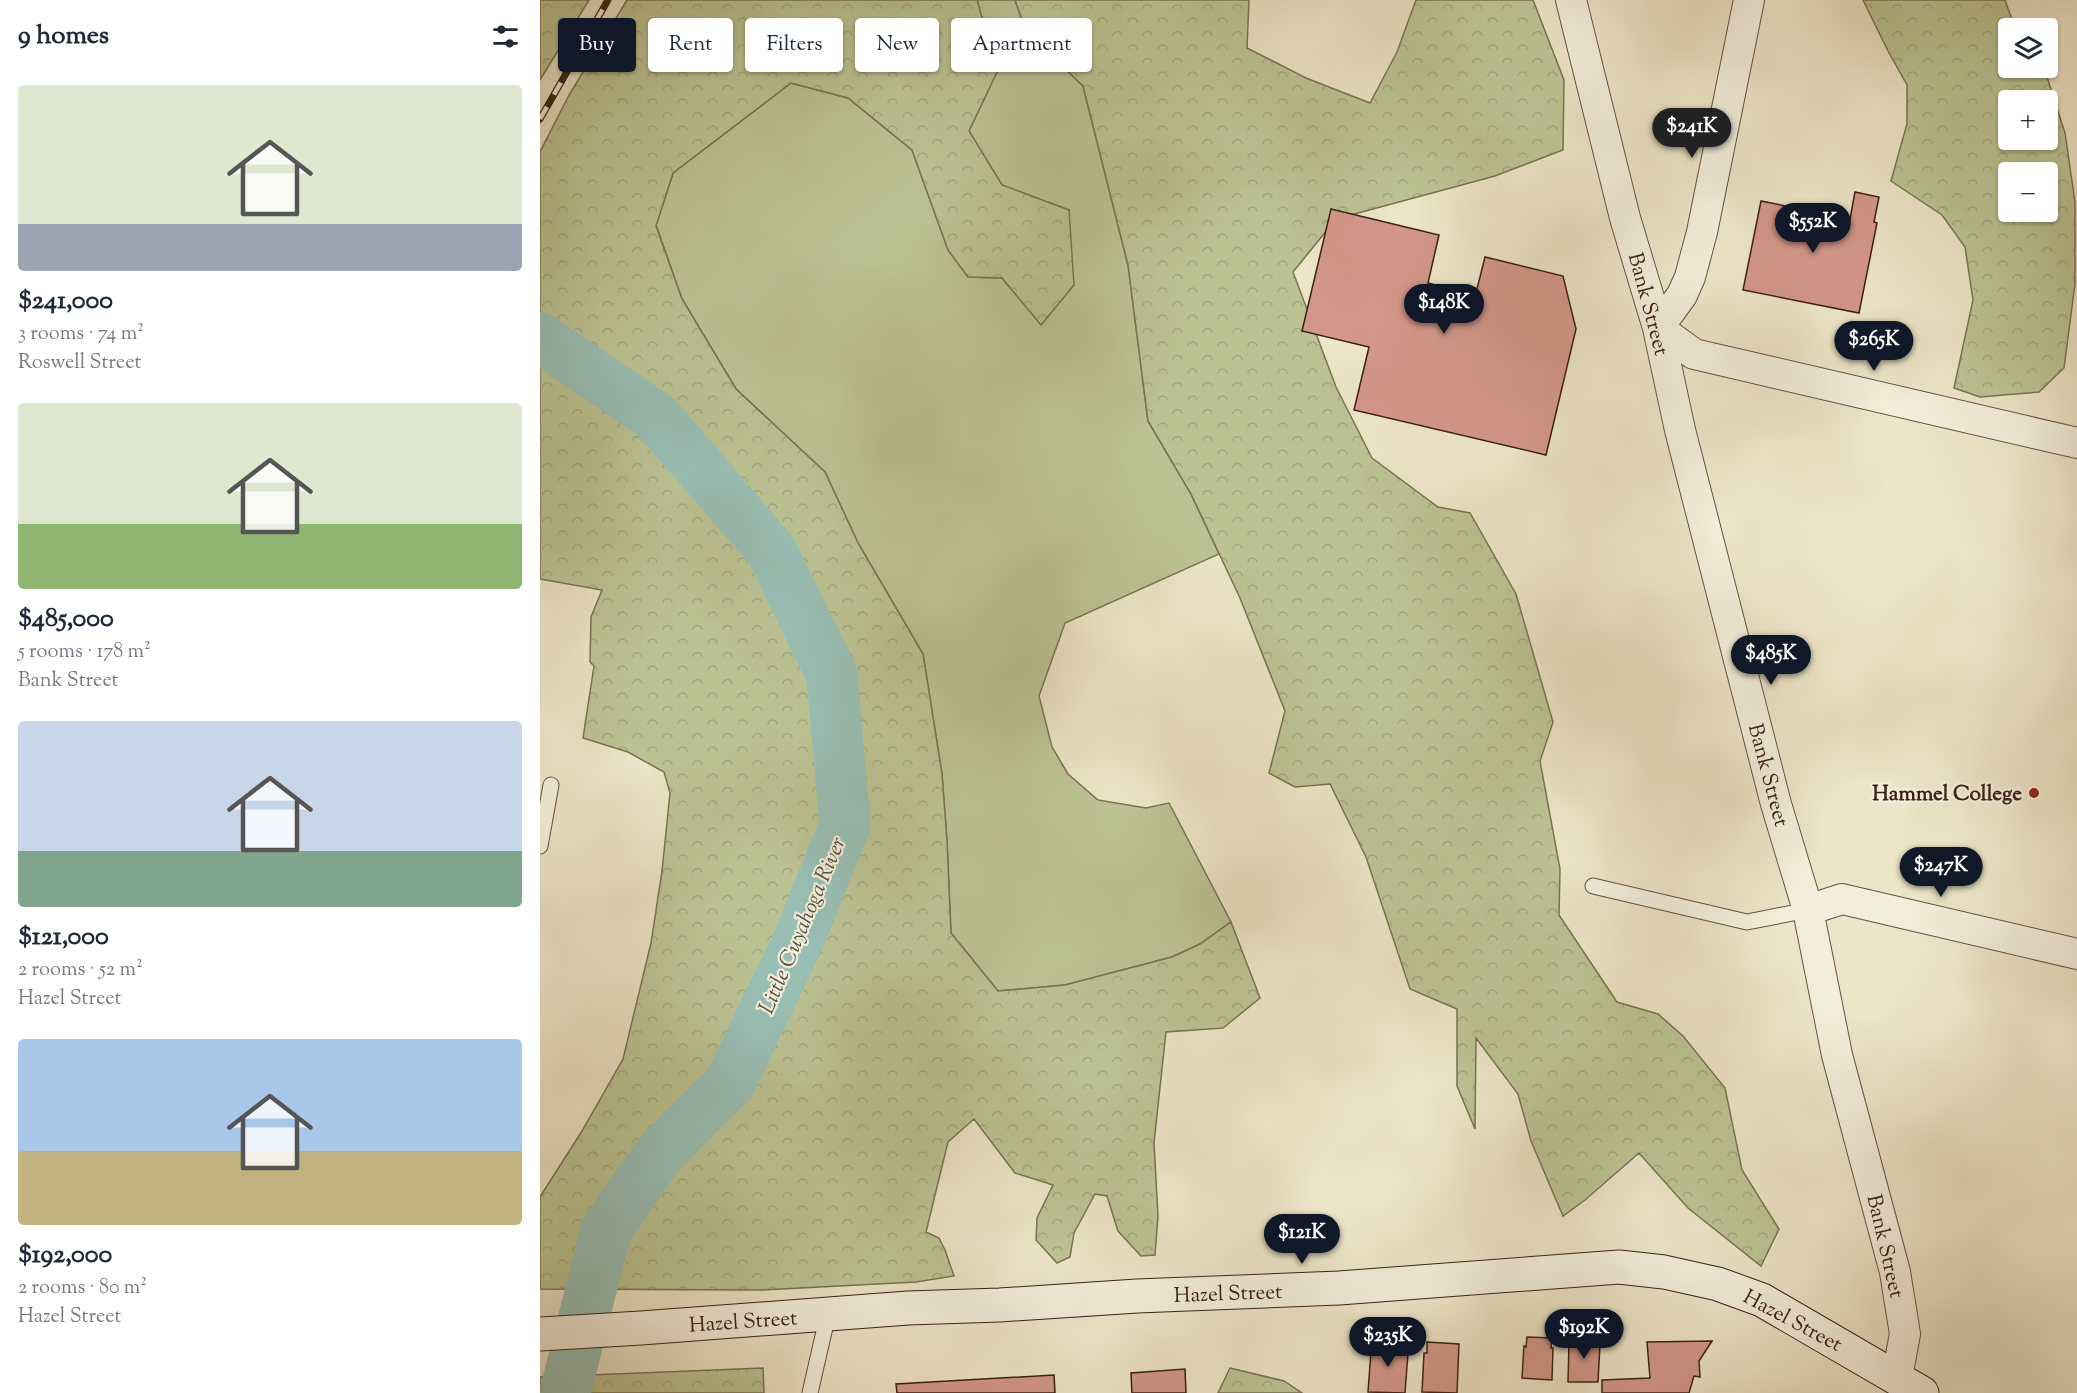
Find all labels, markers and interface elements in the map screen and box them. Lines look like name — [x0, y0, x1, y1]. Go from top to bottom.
text: 9 homes — [18, 18, 109, 55]
chip: Buy — [558, 18, 636, 72]
chip: Rent — [648, 18, 733, 72]
chip: Filters — [745, 18, 843, 72]
chip: New — [855, 18, 939, 72]
chip: Apartment — [951, 18, 1092, 72]
map controls — [1998, 18, 2058, 222]
button: layers — [1998, 18, 2058, 78]
icon: filters — [489, 20, 522, 53]
button: + — [1998, 90, 2058, 150]
pin: $241K — [1650, 108, 1734, 159]
text: $241K — [1666, 113, 1718, 142]
icon: home — [216, 124, 324, 232]
button: − — [1998, 162, 2058, 222]
pin: $552K — [1771, 203, 1855, 254]
text: $552K — [1789, 208, 1837, 237]
street label: Bank Street — [1619, 250, 1675, 359]
text: $241,000 — [18, 283, 113, 320]
pin: $148K — [1402, 284, 1486, 335]
text: $148K — [1418, 289, 1470, 318]
text: 3 rooms · 74 m² — [18, 320, 144, 349]
pin: $265K — [1832, 321, 1916, 372]
text: $265K — [1848, 326, 1900, 355]
text: Roswell Street — [18, 349, 141, 378]
icon: home — [216, 442, 324, 550]
text: $485,000 — [18, 601, 114, 638]
pin: $485K — [1729, 635, 1813, 686]
text: 5 rooms · 178 m² — [18, 638, 151, 667]
text: $485K — [1745, 640, 1797, 669]
text: Bank Street — [18, 667, 118, 696]
street label: Bank Street — [1739, 721, 1795, 830]
icon: home — [216, 760, 324, 868]
place label: Hammel College — [1872, 780, 2022, 810]
marker: Hammel College — [2027, 786, 2041, 800]
water label: Little Cuyahoga River — [752, 832, 856, 1020]
pin: $247K — [1899, 847, 1983, 898]
text: $247K — [1914, 852, 1968, 881]
text: $121,000 — [18, 919, 109, 956]
text: 2 rooms · 52 m² — [18, 956, 143, 985]
text: Hazel Street — [18, 985, 121, 1014]
icon: home — [216, 1078, 324, 1186]
street label: Bank Street — [1858, 1192, 1911, 1301]
pin: $121K — [1260, 1214, 1344, 1265]
text: $121K — [1278, 1219, 1326, 1248]
text: $192,000 — [18, 1237, 112, 1274]
text: 2 rooms · 80 m² — [18, 1274, 147, 1303]
street label: Hazel Street — [1173, 1278, 1283, 1312]
street label: Hazel Street — [1737, 1283, 1847, 1360]
text: Hazel Street — [18, 1303, 121, 1332]
street label: Hazel Street — [688, 1304, 798, 1342]
pin: $192K — [1542, 1309, 1626, 1360]
text: $192K — [1559, 1314, 1609, 1343]
pin: $235K — [1346, 1317, 1430, 1368]
text: $235K — [1363, 1322, 1413, 1351]

